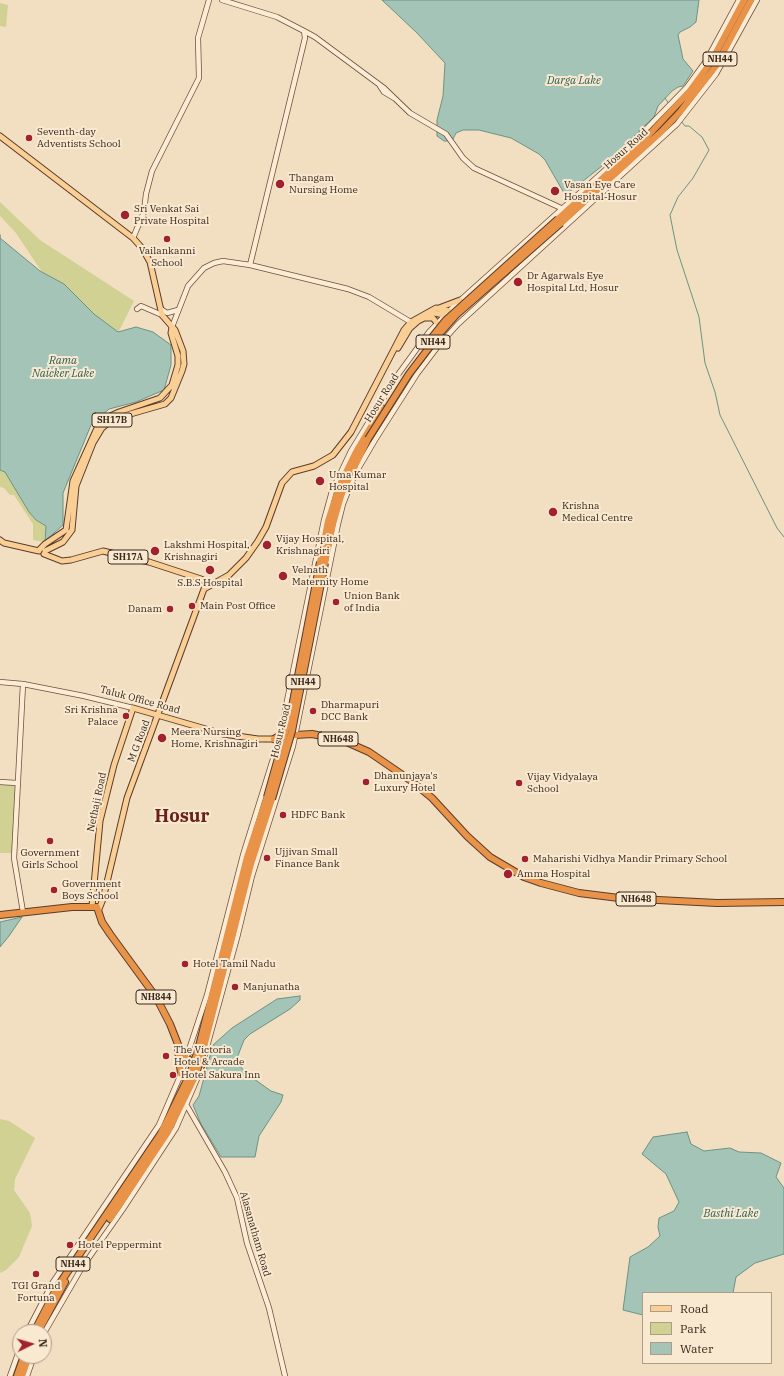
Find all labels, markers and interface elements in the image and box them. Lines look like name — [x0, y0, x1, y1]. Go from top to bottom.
road number: NH44 — [703, 52, 737, 66]
water label: Darga Lake — [547, 74, 601, 88]
place label: Seventh-day Adventists School — [37, 126, 121, 150]
street label: Hosur Road — [601, 126, 651, 172]
marker: Seventh-day Adventists School — [24, 133, 34, 143]
place label: Thangam Nursing Home — [289, 172, 358, 196]
marker: Thangam Nursing Home — [274, 178, 286, 190]
place label: Vasan Eye Care Hospital-Hosur — [564, 179, 637, 202]
marker: Vasan Eye Care Hospital-Hosur — [549, 185, 561, 197]
place label: Sri Venkat Sai Private Hospital — [134, 203, 209, 226]
marker: Sri Venkat Sai Private Hospital — [119, 209, 131, 221]
marker: Vailankanni School — [162, 234, 172, 244]
place label: Vailankanni School — [139, 245, 195, 268]
place label: Dr Agarwals Eye Hospital Ltd, Hosur — [527, 270, 619, 294]
marker: Dr Agarwals Eye Hospital Ltd, Hosur — [512, 276, 524, 288]
road number: NH44 — [416, 335, 450, 349]
water label: Rama Naicker Lake — [32, 354, 94, 380]
street label: Hosur Road — [362, 371, 402, 425]
road number: SH17B — [92, 413, 132, 427]
place label: Uma Kumar Hospital — [329, 469, 386, 492]
marker: Uma Kumar Hospital — [314, 475, 326, 487]
place label: Krishna Medical Centre — [562, 500, 633, 524]
marker: Krishna Medical Centre — [547, 506, 559, 518]
place label: Vijay Hospital, Krishnagiri — [276, 533, 344, 556]
place label: Lakshmi Hospital, Krishnagiri — [164, 539, 250, 562]
marker: Vijay Hospital, Krishnagiri — [261, 539, 273, 551]
marker: Lakshmi Hospital, Krishnagiri — [149, 545, 161, 557]
road number: SH17A — [108, 550, 148, 564]
marker: S.B.S Hospital — [204, 564, 216, 576]
place label: Velnath Maternity Home — [292, 564, 369, 588]
marker: Velnath Maternity Home — [277, 570, 289, 582]
place label: S.B.S Hospital — [177, 577, 243, 589]
place label: Union Bank of India — [344, 590, 400, 614]
marker: Union Bank of India — [331, 597, 341, 607]
place label: Main Post Office — [200, 600, 276, 612]
marker: Main Post Office — [187, 601, 197, 611]
place label: Danam — [128, 603, 162, 615]
marker: Danam — [165, 604, 175, 614]
road number: NH44 — [286, 675, 320, 689]
street label: Taluk Office Road — [99, 684, 181, 716]
place label: Dharmapuri DCC Bank — [321, 699, 379, 722]
street label: Hosur Road — [269, 703, 293, 759]
place label: Sri Krishna Palace — [65, 704, 118, 728]
marker: Dharmapuri DCC Bank — [308, 706, 318, 716]
marker: Sri Krishna Palace — [121, 711, 131, 721]
street label: M G Road — [125, 718, 153, 764]
place label: Meera Nursing Home, Krishnagiri — [171, 726, 258, 750]
marker: Meera Nursing Home, Krishnagiri — [156, 732, 168, 744]
road number: NH648 — [318, 732, 358, 746]
place label: Dhanunjaya's Luxury Hotel — [374, 770, 438, 794]
street label: Nethaji Road — [85, 771, 109, 833]
place label: Vijay Vidyalaya School — [527, 771, 598, 794]
marker: Dhanunjaya's Luxury Hotel — [361, 777, 371, 787]
marker: Vijay Vidyalaya School — [514, 778, 524, 788]
district label: Hosur — [155, 806, 209, 828]
place label: HDFC Bank — [291, 809, 345, 821]
marker: HDFC Bank — [278, 810, 288, 820]
marker: Government Girls School — [45, 836, 55, 846]
place label: Ujjivan Small Finance Bank — [275, 846, 340, 870]
place label: Government Girls School — [21, 847, 79, 870]
marker: Ujjivan Small Finance Bank — [262, 853, 272, 863]
place label: Maharishi Vidhya Mandir Primary School — [533, 853, 727, 865]
marker: Maharishi Vidhya Mandir Primary School — [520, 854, 530, 864]
marker: Amma Hospital — [502, 868, 514, 880]
place label: Amma Hospital — [517, 868, 590, 880]
place label: Government Boys School — [62, 878, 121, 902]
marker: Government Boys School — [49, 885, 59, 895]
road number: NH648 — [616, 892, 656, 906]
place label: Hotel Tamil Nadu — [193, 958, 276, 970]
marker: Hotel Tamil Nadu — [180, 959, 190, 969]
place label: Manjunatha — [243, 981, 300, 993]
marker: Manjunatha — [230, 982, 240, 992]
road number: NH844 — [136, 990, 176, 1004]
place label: The Victoria Hotel & Arcade — [174, 1044, 244, 1068]
marker: The Victoria Hotel & Arcade — [161, 1051, 171, 1061]
place label: Hotel Sakura Inn — [181, 1069, 260, 1081]
marker: Hotel Sakura Inn — [168, 1070, 178, 1080]
street label: Alasanatham Road — [237, 1190, 273, 1278]
water label: Basthi Lake — [704, 1207, 758, 1221]
place label: Hotel Peppermint — [78, 1239, 162, 1251]
marker: Hotel Peppermint — [65, 1240, 75, 1250]
road number: NH44 — [56, 1257, 90, 1271]
marker: TGI Grand Fortuna — [31, 1269, 41, 1279]
place label: TGI Grand Fortuna — [12, 1280, 60, 1304]
legend — [642, 1292, 772, 1364]
text: Road — [680, 1301, 709, 1316]
text: Park — [680, 1321, 706, 1336]
north arrow — [12, 1324, 52, 1364]
text: N — [36, 1338, 50, 1348]
text: Water — [680, 1341, 713, 1356]

